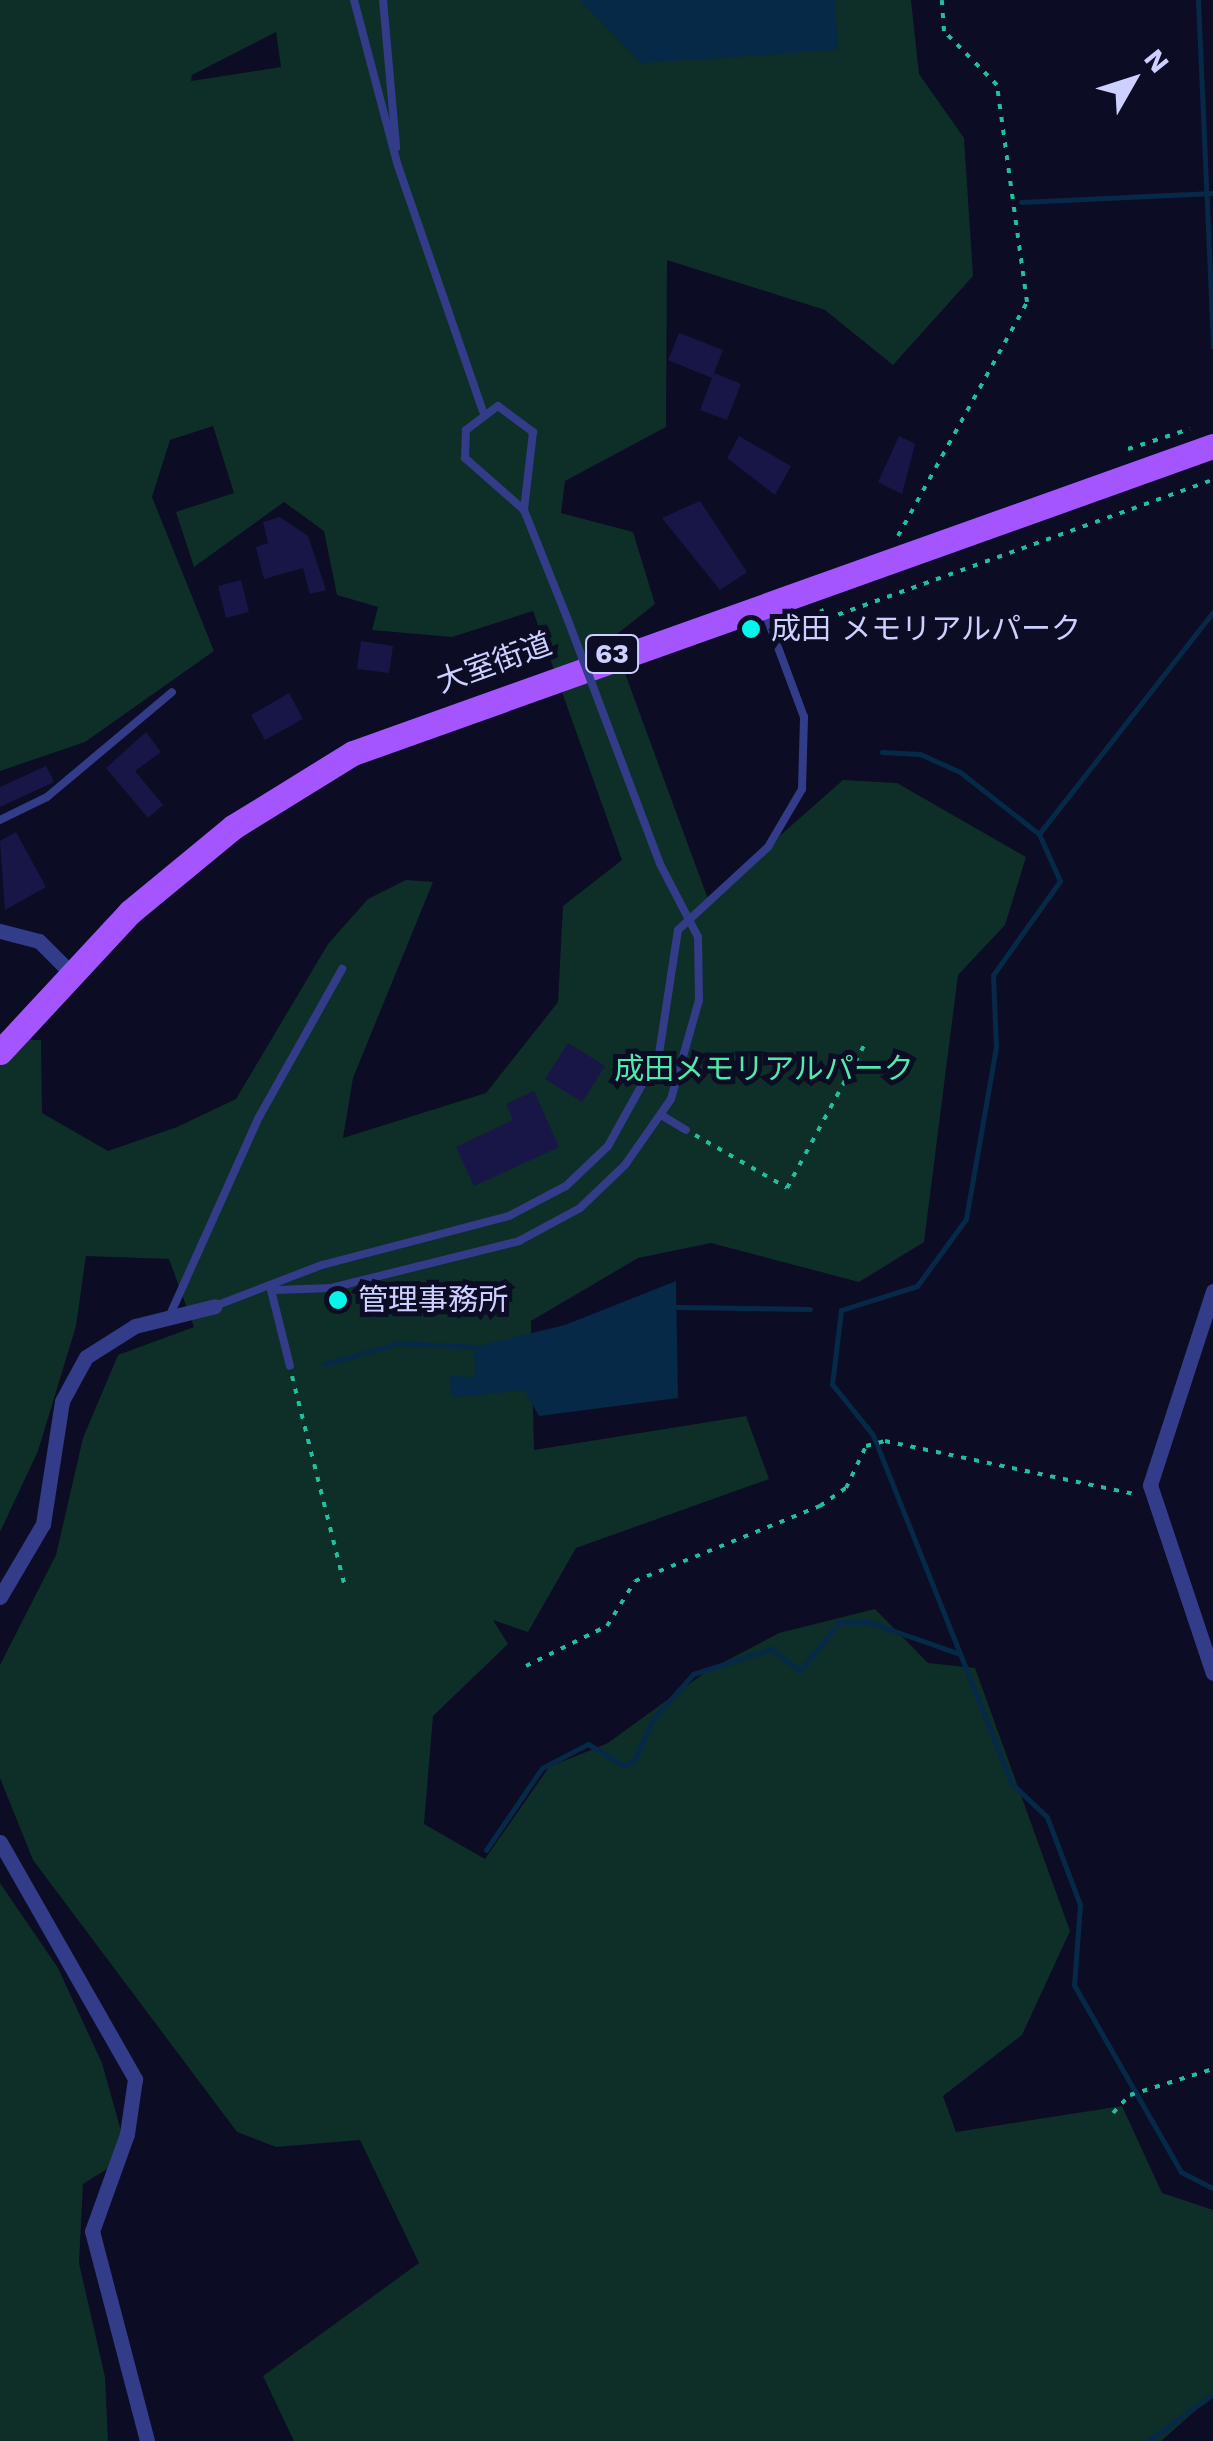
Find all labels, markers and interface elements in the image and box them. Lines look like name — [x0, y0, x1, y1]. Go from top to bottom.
north arrow — [1083, 30, 1183, 130]
text: N — [1137, 42, 1176, 79]
place label: 成田 メモリアルパーク — [771, 611, 1081, 647]
marker: 成田 メモリアルパーク — [740, 618, 762, 640]
street label: 大室街道 — [431, 626, 557, 700]
road number: 63 — [584, 631, 640, 677]
park label: 成田メモリアルパーク — [614, 1051, 914, 1087]
place label: 管理事務所 — [358, 1282, 508, 1318]
marker: 管理事務所 — [327, 1289, 349, 1311]

